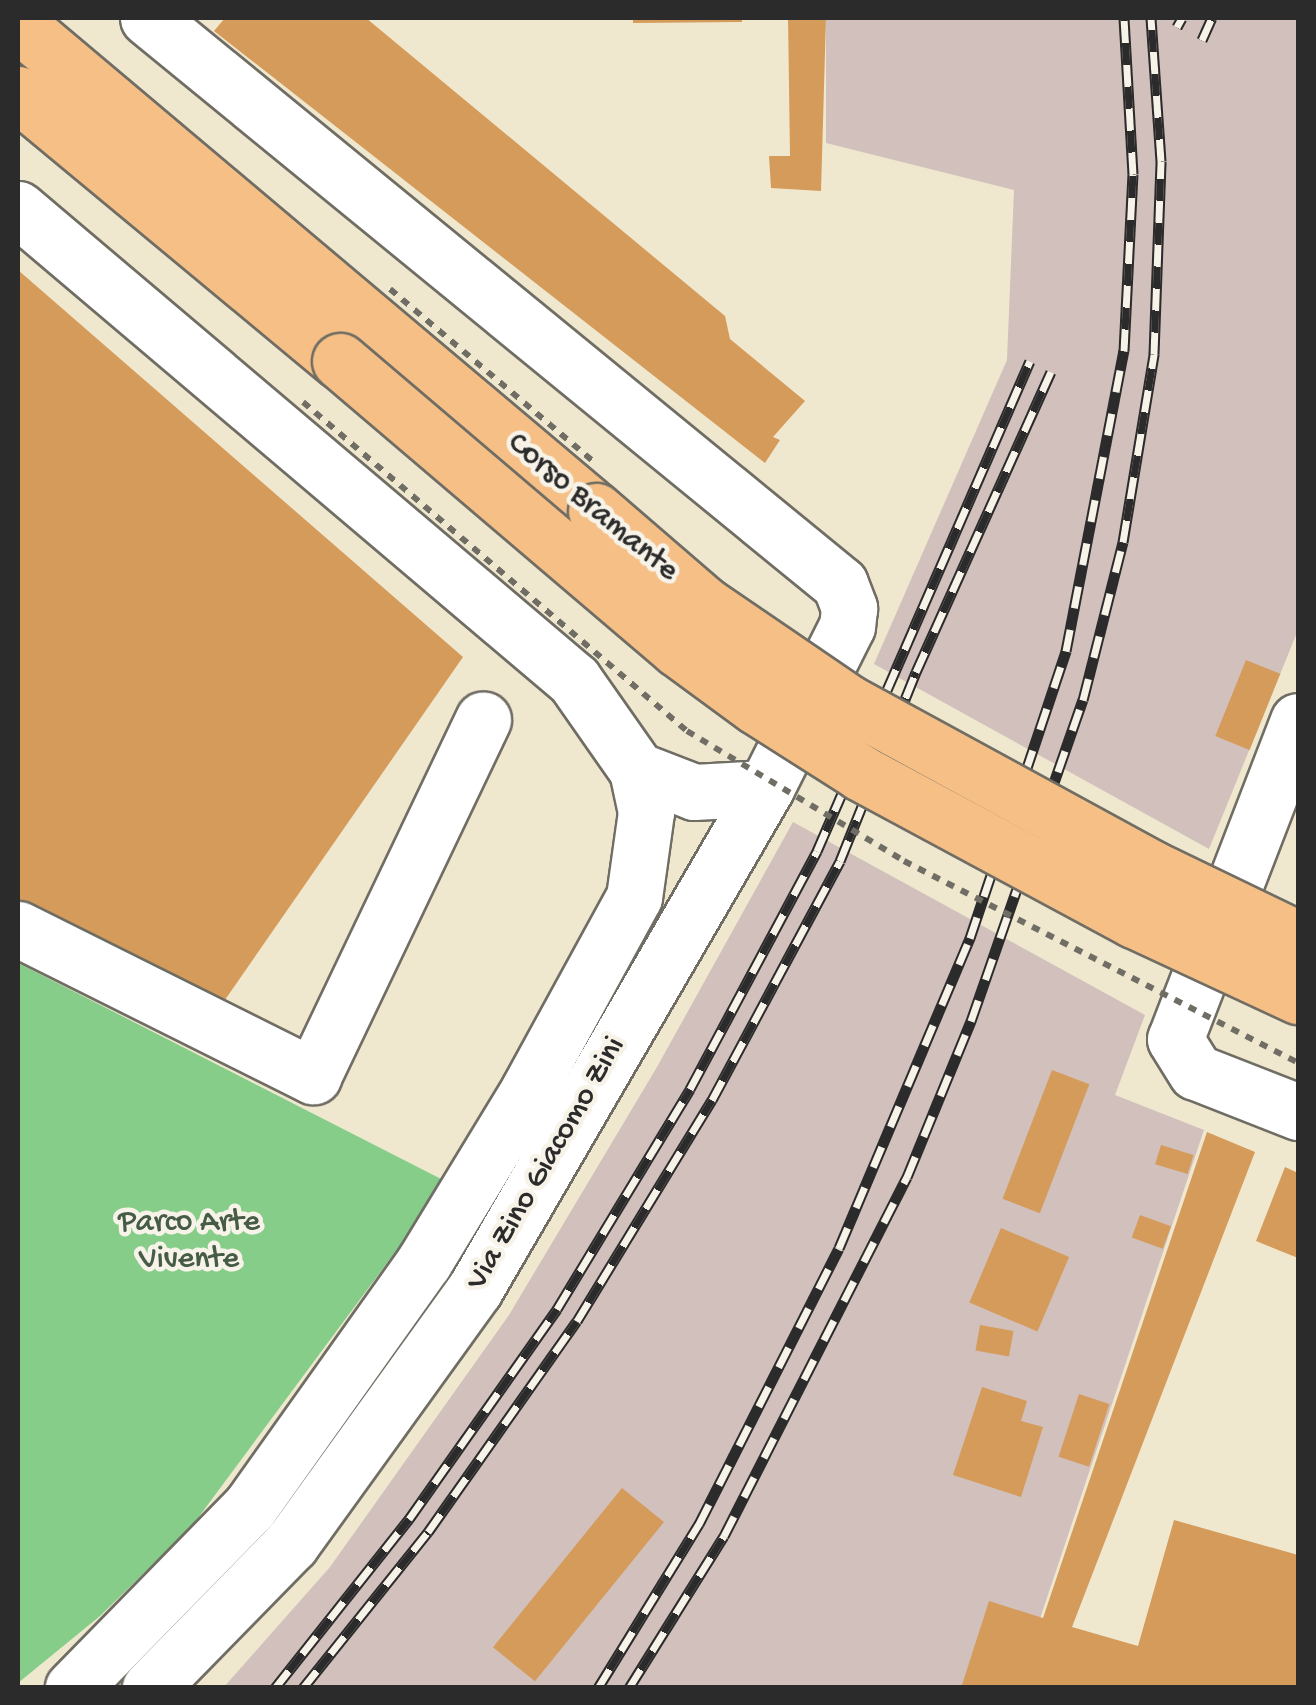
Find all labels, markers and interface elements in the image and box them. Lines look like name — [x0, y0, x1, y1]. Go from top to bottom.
street label: Corso Bramante — [498, 425, 686, 591]
street label: Via Zino Giacomo Zini — [459, 1030, 635, 1298]
park label: Parco Arte Vivente — [118, 1205, 260, 1280]

